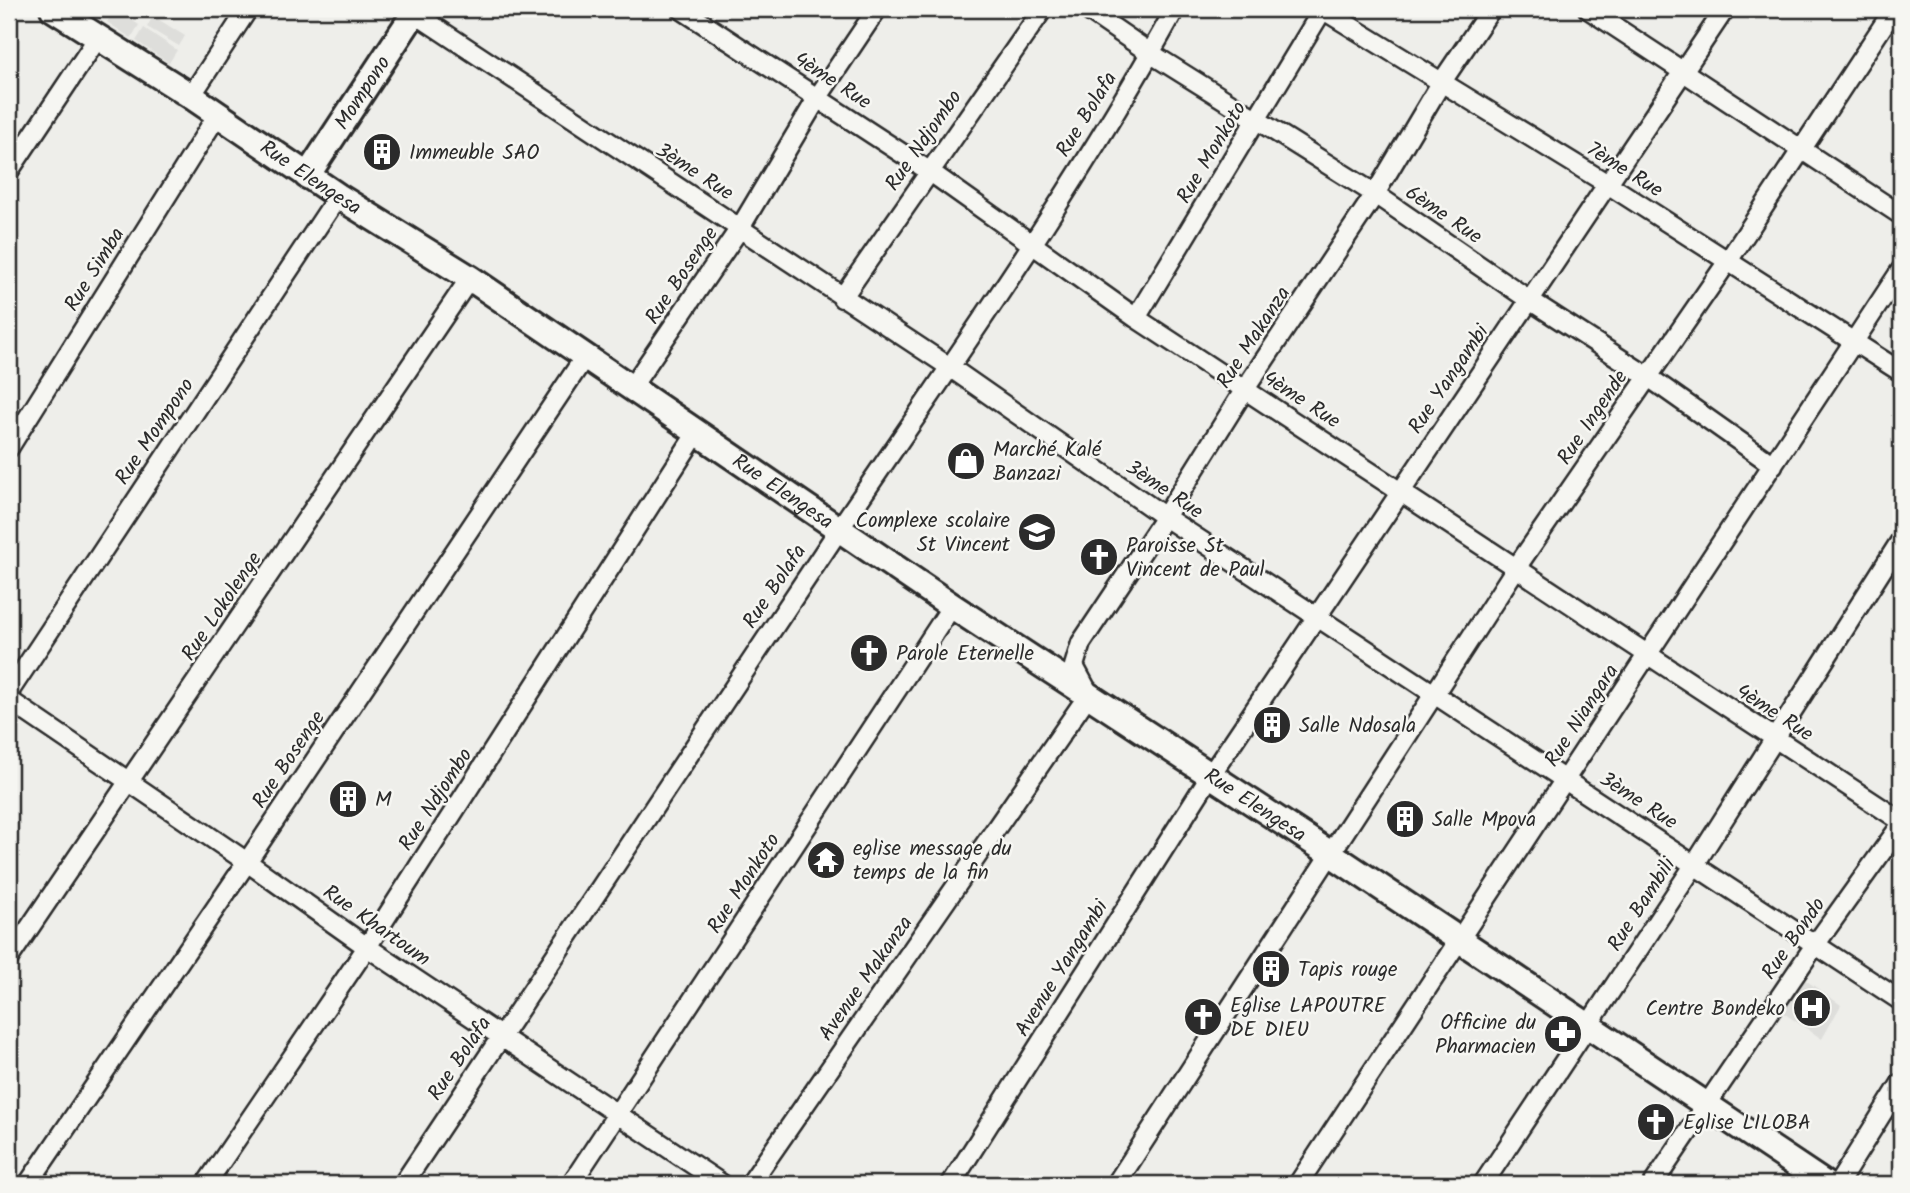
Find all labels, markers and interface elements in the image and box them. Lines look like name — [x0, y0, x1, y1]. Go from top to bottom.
street label: 4ème Rue — [787, 44, 878, 119]
street label: Mompono — [327, 50, 400, 137]
street label: Rue Bolafa — [1048, 65, 1127, 164]
street label: Rue Ndjombo — [877, 83, 971, 198]
street label: Rue Monkoto — [1169, 95, 1256, 210]
building icon: Immeuble SAO — [361, 131, 403, 173]
street label: Rue Elengesa — [252, 132, 367, 225]
street label: 7ème Rue — [1579, 134, 1670, 207]
street label: 3ème Rue — [648, 135, 740, 210]
place label: Immeuble SAO — [409, 137, 539, 170]
street label: 6ème Rue — [1398, 177, 1489, 254]
street label: Rue Bosenge — [637, 220, 728, 332]
street label: Rue Simba — [56, 221, 134, 318]
street label: Rue Makanza — [1209, 280, 1300, 396]
street label: Rue Yangambi — [1400, 318, 1499, 441]
street label: 4ème Rue — [1256, 363, 1347, 438]
street label: Rue Ingende — [1549, 363, 1638, 472]
street label: Rue Mompono — [107, 372, 203, 492]
place label: Marché Kalé Banzazi — [993, 434, 1102, 491]
shop icon: Marché Kalé Banzazi — [945, 440, 987, 482]
street label: Rue Elengesa — [725, 446, 840, 539]
street label: 3ème Rue — [1119, 452, 1210, 529]
place label: Complexe scolaire St Vincent — [856, 505, 1011, 562]
school or university icon: Complexe scolaire St Vincent — [1016, 511, 1058, 553]
place label: Paroisse St Vincent de Paul — [1126, 530, 1265, 587]
church icon: Paroisse St Vincent de Paul — [1078, 536, 1120, 578]
street label: Rue Bolafa — [735, 538, 816, 636]
street label: Rue Lokolenge — [173, 545, 271, 668]
church icon: Parole Eternelle — [848, 632, 890, 674]
place label: Parole Eternelle — [896, 638, 1034, 671]
street label: Rue Niangara — [1537, 658, 1628, 774]
street label: 4ème Rue — [1729, 676, 1820, 751]
street label: Rue Bosenge — [244, 704, 335, 816]
building icon: Salle Ndosala — [1251, 704, 1293, 746]
place label: Salle Ndosala — [1299, 710, 1416, 743]
street label: Rue Ndjombo — [391, 742, 482, 858]
street label: Rue Elengesa — [1197, 760, 1312, 852]
street label: 3ème Rue — [1592, 764, 1684, 839]
building icon: M — [327, 778, 369, 820]
place label: M — [375, 784, 392, 817]
building icon: Salle Mpova — [1384, 798, 1426, 840]
place label: Salle Mpova — [1432, 804, 1536, 837]
street label: Rue Monkoto — [699, 827, 789, 941]
place label: eglise message du temps de la fin — [853, 833, 1012, 890]
temple icon: eglise message du temps de la fin — [805, 839, 847, 881]
street label: Rue Bambili — [1599, 850, 1686, 958]
street label: Rue Khartoum — [315, 877, 437, 976]
street label: Rue Bondo — [1754, 891, 1835, 987]
street label: Avenue Yangambi — [1007, 893, 1118, 1044]
street label: Avenue Makanza — [811, 909, 922, 1048]
building icon: Tapis rouge — [1250, 948, 1292, 990]
place label: Tapis rouge — [1298, 954, 1398, 987]
hospital icon: Centre Bondeko — [1791, 987, 1833, 1029]
place label: Eglise LAPOUTRE DE DIEU — [1230, 990, 1387, 1047]
place label: Centre Bondeko — [1645, 993, 1785, 1026]
church icon: Eglise LAPOUTRE DE DIEU — [1182, 996, 1224, 1038]
place label: Officine du Pharmacien — [1435, 1007, 1536, 1064]
street label: Rue Bolafa — [420, 1010, 501, 1108]
pharmacy icon: Officine du Pharmacien — [1542, 1013, 1584, 1055]
church icon: Eglise LILOBA — [1635, 1101, 1677, 1143]
place label: Eglise LILOBA — [1683, 1107, 1811, 1140]

